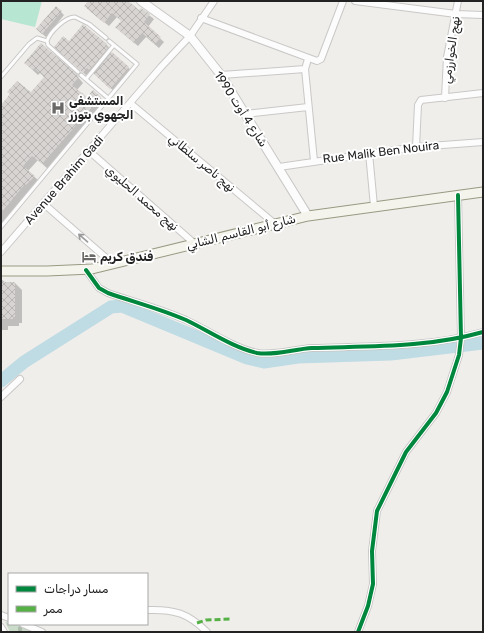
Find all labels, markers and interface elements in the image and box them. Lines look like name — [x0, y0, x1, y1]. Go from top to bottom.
street label: نهج الخوارزمي — [439, 15, 465, 85]
street label: شارع 4 أوت 1990 — [210, 68, 271, 151]
place label: المستشفى الجهوي بتوزر — [68, 94, 133, 123]
hospital icon: المستشفى الجهوي بتوزر — [50, 100, 66, 116]
street label: نهج ناصر سلطاني — [165, 131, 238, 196]
street label: Avenue Brahim Gadi — [22, 133, 106, 227]
street label: Rue Malik Ben Nouira — [322, 138, 440, 166]
street label: نهج محمد الحليوي — [101, 162, 181, 235]
street label: شارع أبو القاسم الشابي — [185, 212, 298, 254]
one-way arrow — [77, 233, 88, 242]
hotel icon: فندق كريم — [81, 249, 97, 265]
place label: فندق كريم — [100, 250, 153, 265]
legend — [8, 573, 148, 625]
text: مسار دراجات — [44, 582, 109, 597]
text: ممر — [43, 602, 63, 617]

